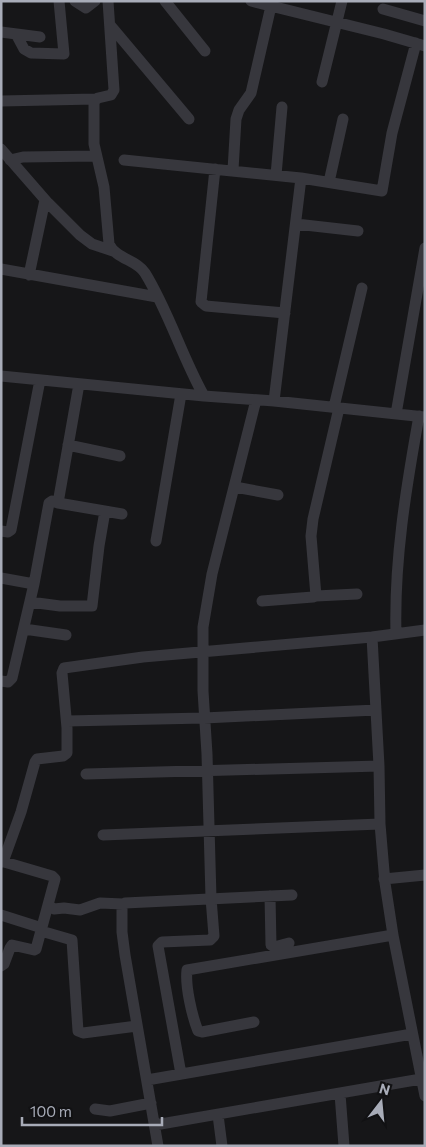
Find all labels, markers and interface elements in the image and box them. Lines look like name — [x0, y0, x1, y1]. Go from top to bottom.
north arrow — [356, 1077, 406, 1127]
text: N — [377, 1079, 392, 1099]
scale bar — [22, 1094, 162, 1126]
text: 100 m — [30, 1102, 72, 1120]

